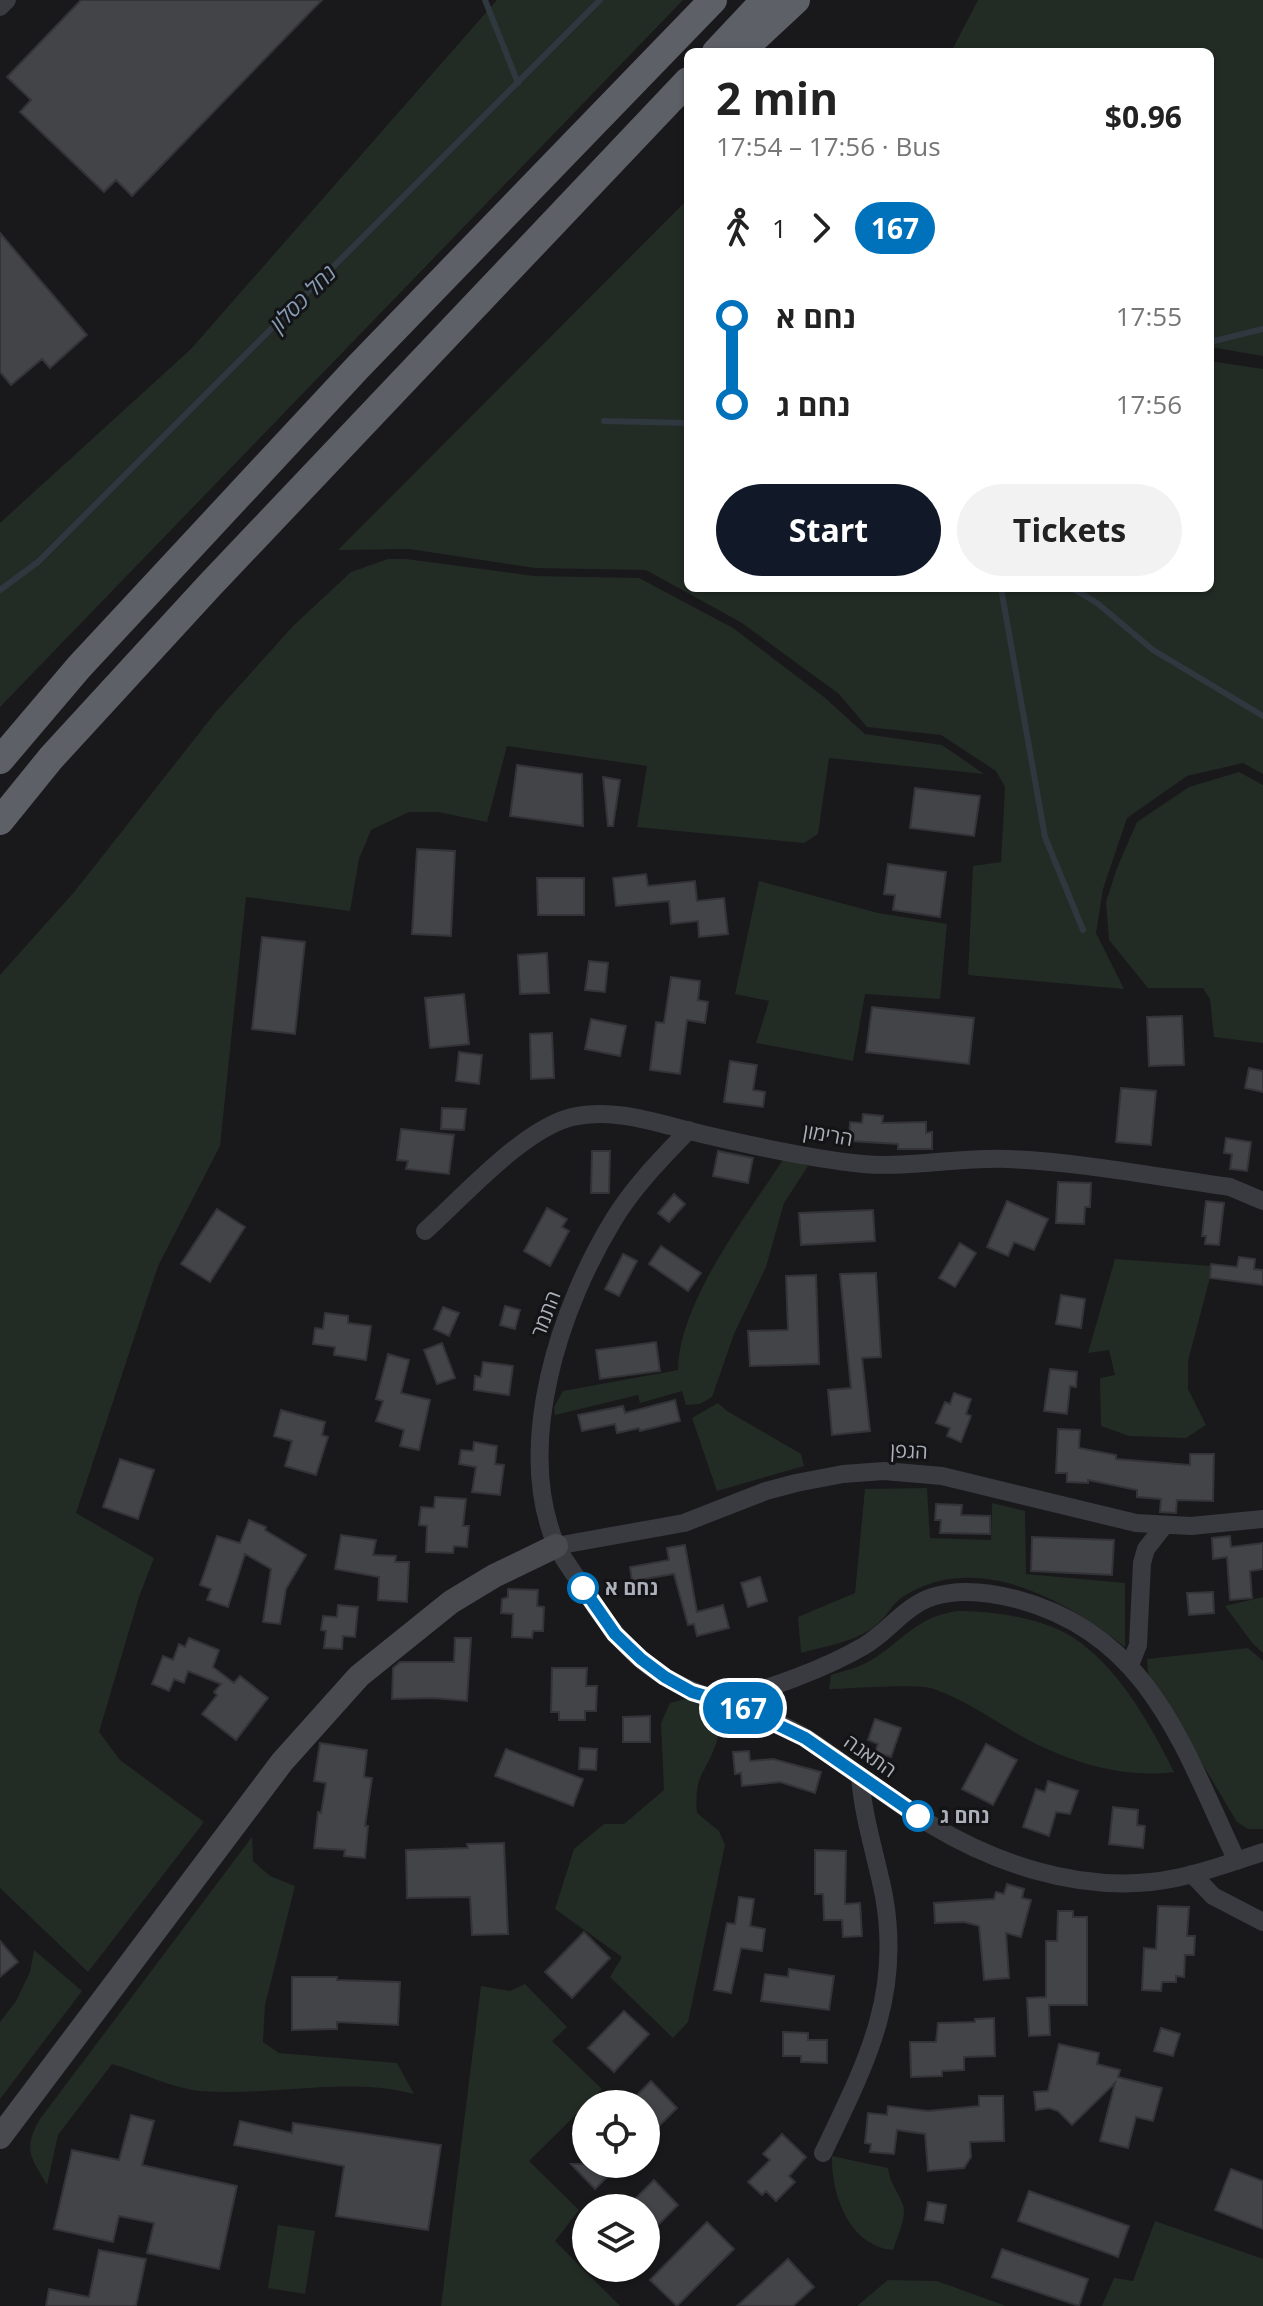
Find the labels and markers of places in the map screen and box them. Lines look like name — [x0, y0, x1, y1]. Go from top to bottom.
marker: נחם א — [568, 1573, 598, 1603]
place label: נחם א — [605, 1574, 658, 1601]
marker: נחם ג — [903, 1801, 933, 1831]
place label: נחם ג — [940, 1802, 989, 1829]

